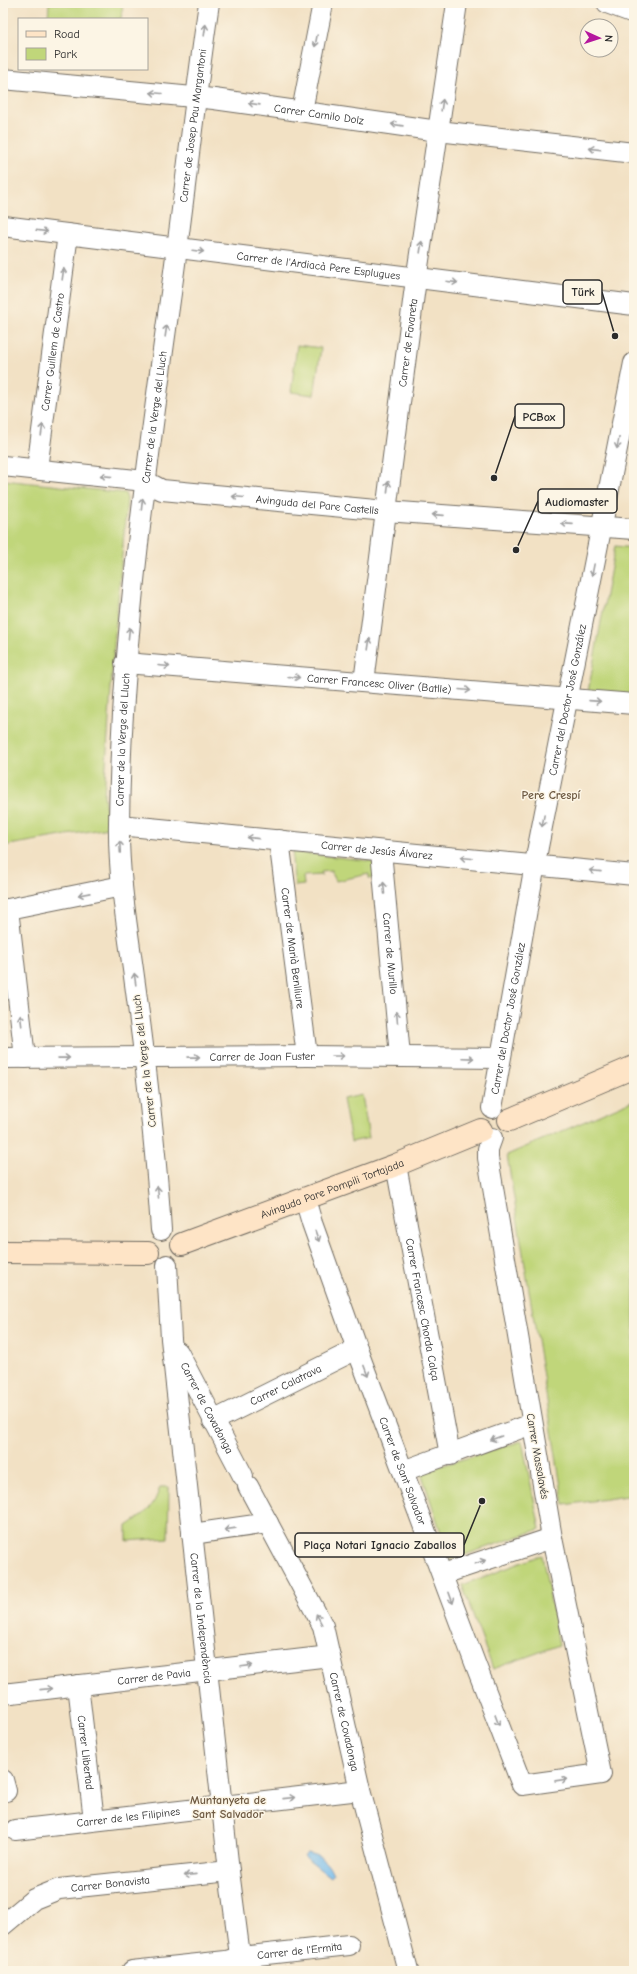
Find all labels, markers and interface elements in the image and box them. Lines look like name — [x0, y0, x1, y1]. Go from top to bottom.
legend — [18, 18, 148, 70]
north arrow — [579, 18, 619, 58]
one-way arrow — [201, 24, 209, 37]
text: Road — [54, 27, 80, 41]
one-way arrow — [311, 34, 319, 47]
text: N — [602, 35, 615, 42]
text: Park — [54, 47, 77, 61]
street label: Carrer de Josep Pau Margantoni — [177, 48, 209, 203]
one-way arrow — [150, 90, 163, 97]
one-way arrow — [438, 99, 446, 112]
one-way arrow — [248, 100, 261, 108]
street label: Carrer Camilo Dolz — [273, 102, 365, 127]
one-way arrow — [391, 121, 404, 129]
one-way arrow — [589, 145, 602, 153]
one-way arrow — [35, 227, 48, 235]
one-way arrow — [417, 241, 425, 254]
one-way arrow — [191, 247, 204, 255]
street label: Carrer de l'Ardiacà Pere Esplugues — [236, 249, 401, 283]
one-way arrow — [59, 268, 67, 281]
one-way arrow — [446, 278, 459, 286]
callout: Türk — [563, 280, 602, 304]
text: Türk — [571, 285, 595, 299]
street label: Carrer Guillem de Castro — [39, 292, 67, 412]
street label: Carrer de Favareta — [396, 298, 420, 388]
one-way arrow — [162, 325, 170, 338]
street label: Carrer de la Verge del Lluch — [139, 350, 170, 484]
callout: PCBox — [515, 404, 564, 428]
text: PCBox — [523, 410, 556, 424]
one-way arrow — [38, 424, 46, 437]
one-way arrow — [614, 436, 622, 449]
one-way arrow — [100, 473, 113, 480]
one-way arrow — [384, 481, 392, 494]
callout: Audiomaster — [538, 489, 617, 513]
street label: Avinguda del Pare Castells — [255, 493, 380, 517]
one-way arrow — [232, 494, 245, 501]
text: Audiomaster — [545, 495, 609, 509]
one-way arrow — [139, 498, 146, 511]
one-way arrow — [432, 511, 445, 518]
one-way arrow — [561, 520, 574, 527]
one-way arrow — [588, 563, 596, 576]
street label: Carrer del Doctor José González — [546, 623, 589, 777]
one-way arrow — [125, 627, 132, 640]
one-way arrow — [365, 638, 373, 651]
one-way arrow — [157, 663, 170, 670]
street label: Carrer de la Verge del Lluch — [113, 672, 133, 806]
street label: Carrer Francesc Oliver (Batlle) — [306, 672, 452, 696]
one-way arrow — [287, 673, 300, 680]
one-way arrow — [458, 687, 471, 694]
one-way arrow — [588, 697, 601, 704]
district label: Pere Crespí — [521, 788, 582, 802]
one-way arrow — [538, 814, 546, 827]
one-way arrow — [247, 834, 260, 841]
street label: Carrer de Jesús Álvarez — [320, 839, 433, 862]
one-way arrow — [116, 841, 123, 854]
one-way arrow — [460, 855, 473, 862]
one-way arrow — [589, 867, 602, 874]
one-way arrow — [381, 882, 388, 895]
street label: Carrer de Marià Benlliure — [278, 887, 307, 1010]
one-way arrow — [78, 890, 91, 898]
street label: Carrer de Murillo — [380, 912, 400, 995]
street label: Carrer del Doctor José González — [489, 941, 528, 1095]
one-way arrow — [131, 973, 139, 986]
street label: Carrer de la Verge del Lluch — [130, 994, 159, 1128]
one-way arrow — [393, 1011, 400, 1024]
one-way arrow — [17, 1014, 25, 1027]
street label: Carrer de Joan Fuster — [209, 1050, 315, 1064]
one-way arrow — [331, 1052, 344, 1060]
one-way arrow — [187, 1053, 200, 1060]
one-way arrow — [57, 1054, 70, 1062]
one-way arrow — [461, 1054, 474, 1061]
street label: Avinguda Pare Pompili Tortajada — [259, 1156, 406, 1221]
one-way arrow — [155, 1185, 162, 1198]
one-way arrow — [313, 1230, 321, 1242]
street label: Carrer Francesc Chorda Calça — [403, 1237, 442, 1382]
street label: Carrer de Covadonga — [177, 1360, 236, 1456]
street label: Carrer Calatrava — [248, 1362, 324, 1409]
one-way arrow — [363, 1365, 371, 1377]
street label: Carrer Massalavés — [524, 1412, 552, 1500]
street label: Carrer de Sant Salvador — [376, 1415, 429, 1528]
one-way arrow — [490, 1434, 502, 1442]
one-way arrow — [224, 1525, 237, 1533]
callout: Plaça Notari Ignacio Zaballos — [295, 1533, 464, 1557]
text: Plaça Notari Ignacio Zaballos — [304, 1538, 456, 1552]
street label: Carrer de la Independència — [187, 1552, 215, 1684]
one-way arrow — [473, 1557, 485, 1565]
one-way arrow — [448, 1592, 456, 1604]
one-way arrow — [315, 1613, 322, 1625]
one-way arrow — [240, 1662, 253, 1669]
street label: Carrer de Pavia — [117, 1666, 191, 1688]
street label: Carrer de Covadonga — [327, 1671, 362, 1773]
one-way arrow — [39, 1685, 52, 1692]
one-way arrow — [493, 1713, 501, 1725]
street label: Carrer Llibertad — [75, 1715, 96, 1791]
one-way arrow — [554, 1776, 567, 1784]
district label: Muntanyeta de Sant Salvador — [190, 1793, 266, 1821]
one-way arrow — [282, 1794, 295, 1802]
street label: Carrer de les Filipines — [76, 1805, 181, 1830]
one-way arrow — [184, 1871, 197, 1878]
street label: Carrer Bonavista — [70, 1873, 150, 1895]
street label: Carrer de l'Ermita — [256, 1940, 343, 1962]

